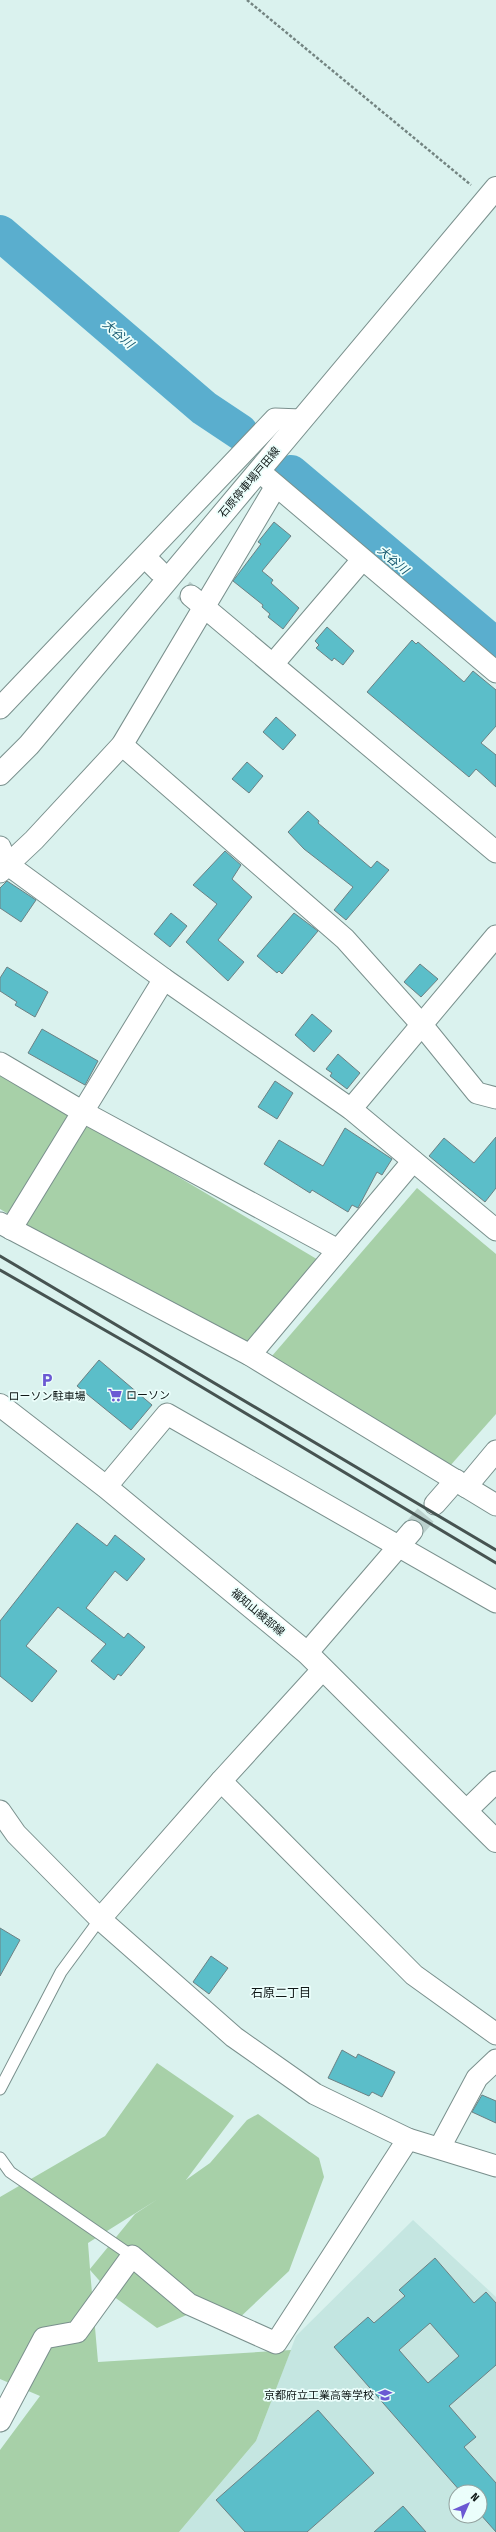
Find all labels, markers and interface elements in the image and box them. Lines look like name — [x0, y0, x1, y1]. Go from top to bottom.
water label: 大谷川 — [100, 317, 138, 352]
street label: 石原停車場戸田線 — [216, 444, 283, 520]
water label: 大谷川 — [375, 543, 413, 578]
parking icon: ローソン駐車場 — [39, 1372, 55, 1388]
supermarket icon: ローソン — [107, 1387, 123, 1403]
place label: ローソン — [126, 1389, 170, 1402]
place label: ローソン駐車場 — [9, 1390, 86, 1403]
street label: 福知山綾部線 — [228, 1586, 287, 1639]
district label: 石原二丁目 — [251, 1986, 311, 2000]
school or university icon: 京都府立工業高等学校 — [377, 2387, 393, 2403]
place label: 京都府立工業高等学校 — [264, 2389, 374, 2402]
north arrow — [448, 2484, 488, 2524]
text: N — [468, 2490, 482, 2504]

